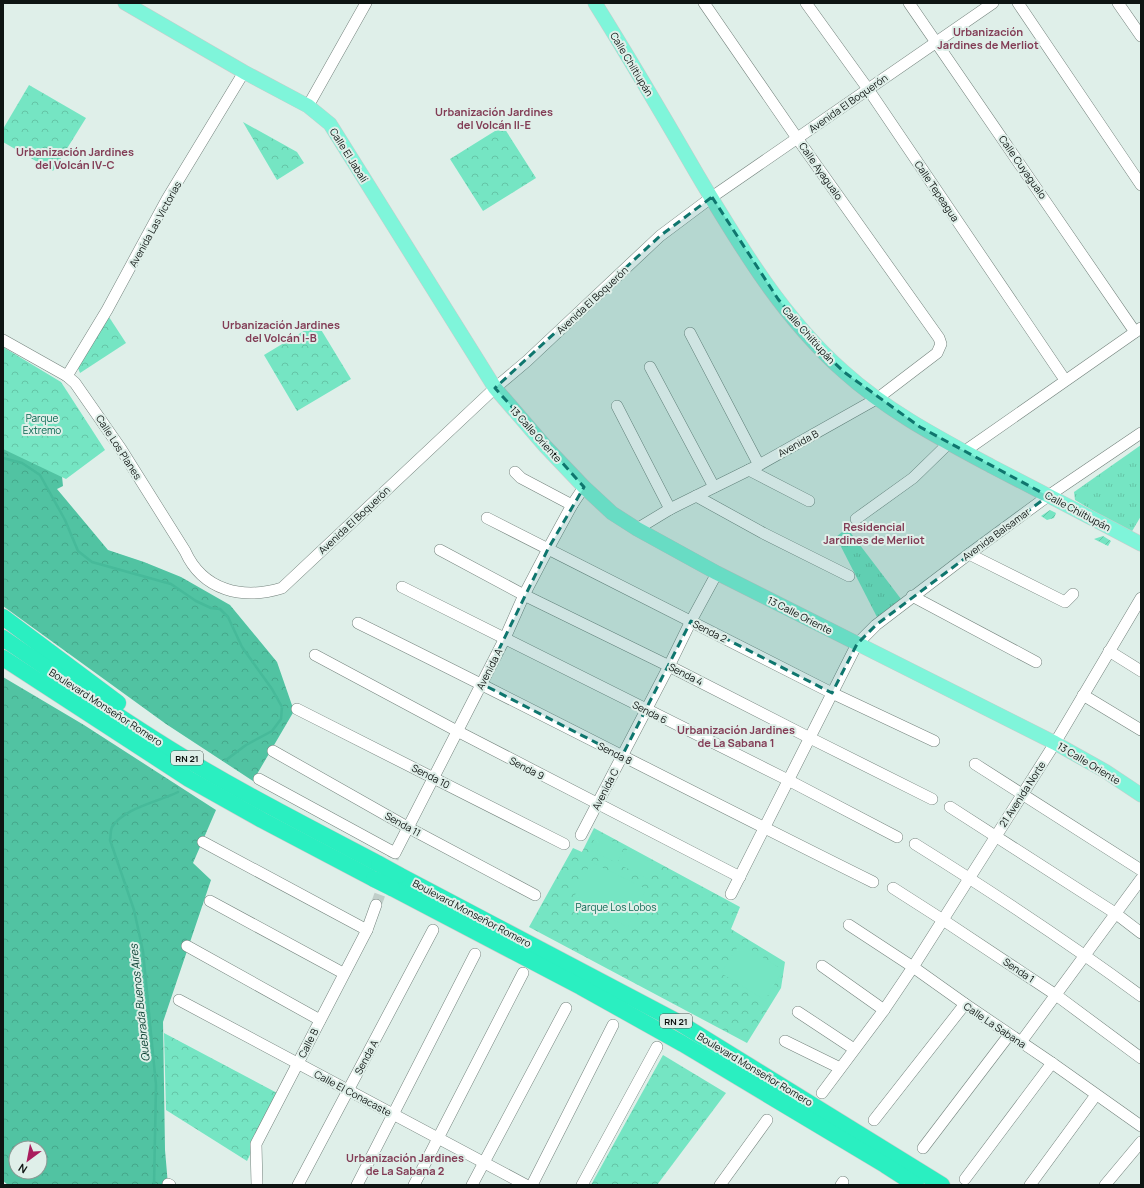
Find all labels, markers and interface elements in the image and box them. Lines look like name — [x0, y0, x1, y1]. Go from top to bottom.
district label: Urbanización Jardines de Merliot — [937, 24, 1039, 52]
street label: Calle Chiltiupán — [607, 29, 657, 99]
street label: Avenida El Boquerón — [806, 70, 890, 136]
district label: Urbanización Jardines del Volcán II-E — [435, 104, 553, 132]
street label: Calle El Jabalí — [327, 125, 372, 185]
street label: Calle Cuyagualo — [996, 132, 1050, 202]
street label: Calle Ayagualo — [796, 139, 846, 203]
district label: Urbanización Jardines del Volcán IV-C — [16, 144, 134, 172]
street label: Calle Tepeagua — [911, 158, 963, 224]
street label: Avenida Las Victorias — [126, 178, 184, 270]
street label: Avenida El Boquerón — [553, 263, 631, 337]
street label: Calle Chiltiupán — [779, 303, 839, 367]
district label: Urbanización Jardines del Volcán I-B — [222, 317, 340, 345]
street label: 13 Calle Oriente — [507, 403, 565, 465]
park label: Parque Extremo — [23, 411, 61, 437]
street label: Calle Los Planes — [93, 412, 145, 482]
street label: Avenida B — [775, 426, 821, 460]
street label: Avenida El Boquerón — [315, 483, 393, 557]
street label: Calle Chiltiupán — [1043, 488, 1113, 534]
street label: Avenida Balsamar — [959, 504, 1033, 563]
district label: Residencial Jardines de Merliot — [823, 519, 925, 547]
street label: 13 Calle Oriente — [765, 593, 835, 637]
street label: Senda 2 — [690, 616, 730, 646]
street label: Avenida A — [473, 645, 506, 692]
street label: Senda 4 — [666, 659, 706, 689]
street label: Boulevard Monseñor Romero — [47, 665, 165, 749]
street label: Senda 6 — [630, 697, 670, 727]
district label: Urbanización Jardines de La Sabana 1 — [677, 722, 795, 750]
street label: Senda 8 — [595, 738, 635, 768]
street label: 13 Calle Oriente — [1055, 739, 1123, 787]
road number: RN 21 — [171, 751, 203, 765]
street label: Senda 9 — [507, 753, 547, 783]
street label: 21 Avenida Norte — [995, 758, 1049, 830]
street label: Senda 10 — [409, 760, 453, 792]
street label: Avenida C — [588, 766, 622, 812]
street label: Senda 11 — [383, 808, 423, 840]
street label: Boulevard Monseñor Romero — [410, 876, 534, 950]
park label: Parque Los Lobos — [576, 900, 656, 914]
water label: Quebrada Buenos Aires — [125, 942, 153, 1063]
street label: Senda 1 — [1001, 954, 1037, 986]
street label: Calle La Sabana — [961, 999, 1029, 1051]
road number: RN 21 — [660, 1014, 692, 1028]
street label: Calle B — [295, 1026, 321, 1060]
street label: Boulevard Monseñor Romero — [695, 1029, 815, 1109]
street label: Senda A — [351, 1037, 381, 1077]
street label: Calle El Conacaste — [312, 1067, 394, 1119]
north arrow — [8, 1140, 48, 1180]
district label: Urbanización Jardines de La Sabana 2 — [346, 1150, 464, 1178]
text: N — [15, 1160, 30, 1177]

